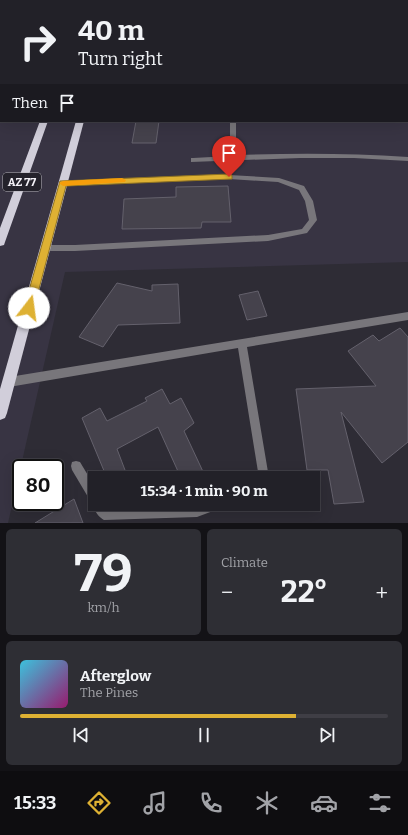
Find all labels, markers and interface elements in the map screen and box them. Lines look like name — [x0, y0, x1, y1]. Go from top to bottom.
text: 40 m — [78, 14, 145, 47]
icon: right — [12, 16, 64, 68]
text: Turn right — [78, 48, 163, 70]
icon: arrive — [56, 92, 78, 114]
text: Then — [12, 94, 48, 112]
pin — [212, 136, 246, 177]
icon: arrive — [218, 142, 240, 164]
road number: AZ 77 — [3, 173, 41, 191]
position arrow — [8, 287, 50, 329]
speed limit sign: 80 — [12, 459, 64, 511]
text: 15:34 · 1 min · 90 m — [140, 482, 268, 500]
text: 79 — [74, 542, 133, 605]
text: Climate — [221, 555, 268, 570]
text: 22° — [281, 574, 328, 610]
text: − — [221, 579, 233, 606]
text: + — [375, 579, 388, 606]
text: km/h — [87, 600, 120, 615]
text: Afterglow — [80, 667, 151, 685]
text: The Pines — [80, 685, 138, 700]
icon: previous — [70, 724, 92, 746]
icon: pause — [193, 724, 215, 746]
icon: next — [316, 724, 338, 746]
icon: directions — [85, 789, 113, 817]
icon: music — [141, 789, 169, 817]
icon: phone — [197, 789, 225, 817]
icon: climate — [253, 789, 281, 817]
icon: car — [310, 789, 338, 817]
icon: filters — [366, 789, 394, 817]
text: 15:33 — [14, 792, 56, 814]

